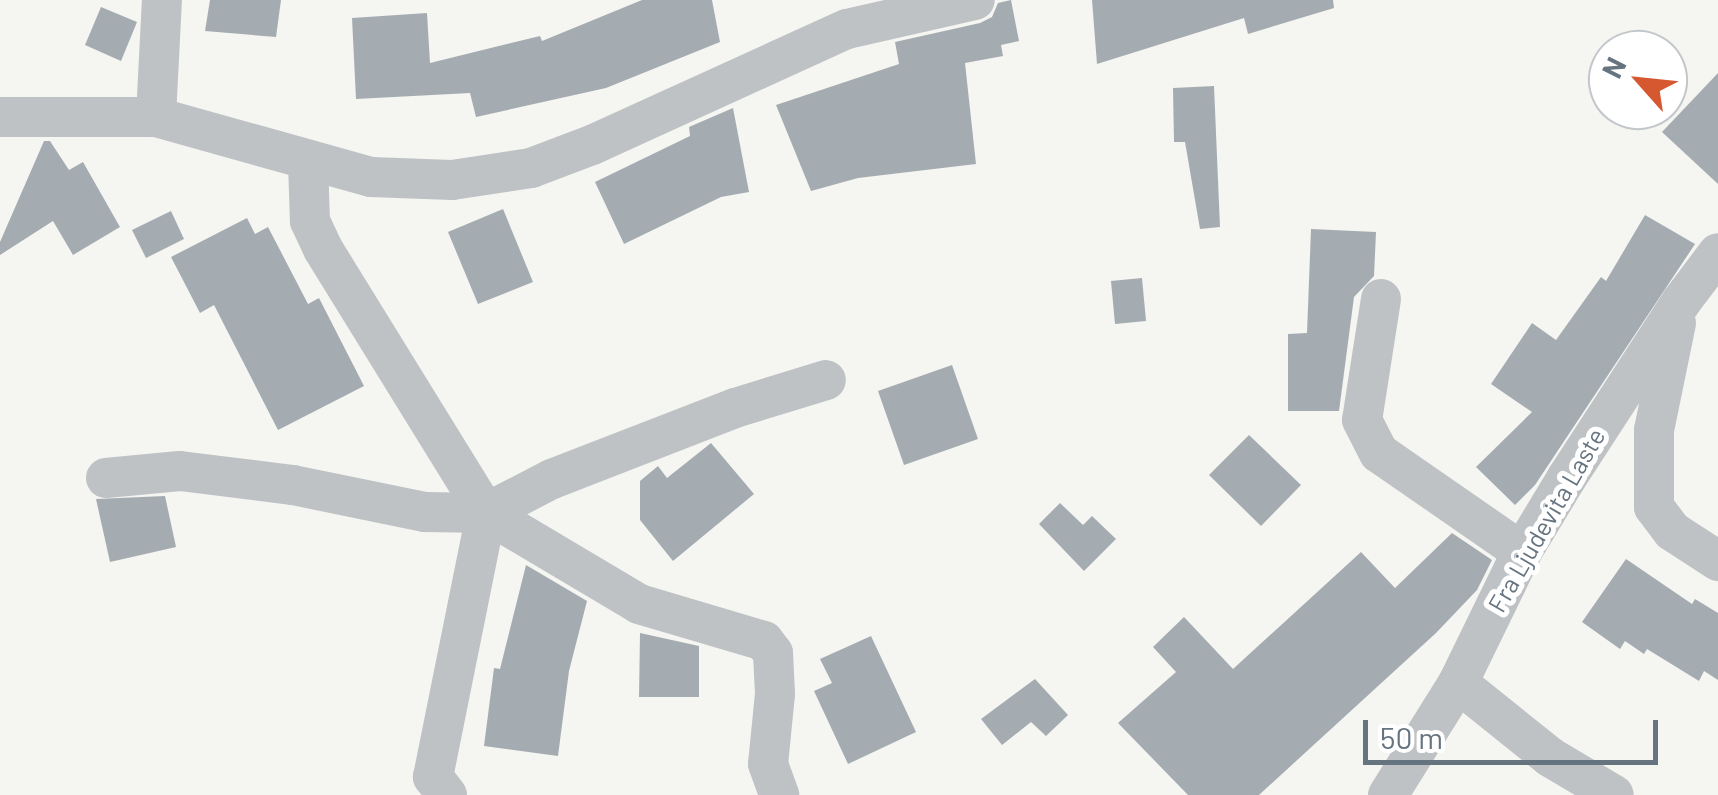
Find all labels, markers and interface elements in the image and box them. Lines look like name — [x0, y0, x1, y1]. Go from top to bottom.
north arrow — [1588, 30, 1688, 130]
text: N — [1594, 51, 1632, 83]
street label: Fra Ljudevita Laste — [1481, 423, 1611, 617]
scale bar — [1368, 700, 1663, 762]
text: 50 m — [1380, 719, 1443, 755]

